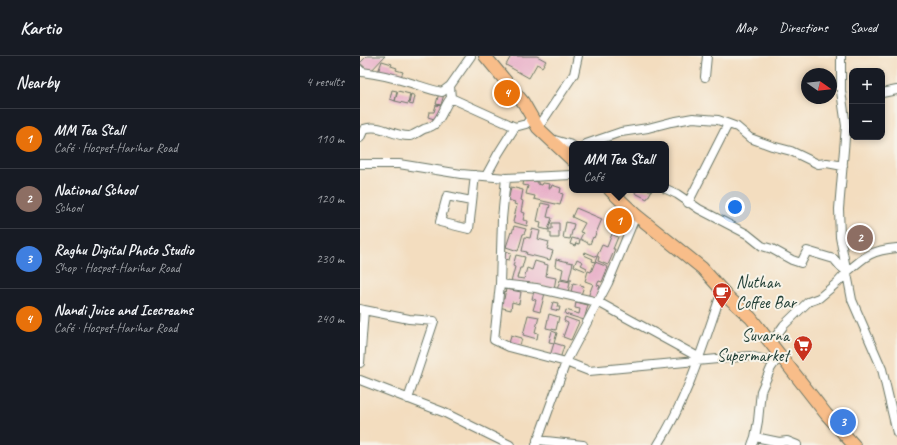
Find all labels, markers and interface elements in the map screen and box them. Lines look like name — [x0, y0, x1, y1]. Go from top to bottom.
text: Kartio — [20, 16, 61, 40]
text: Map — [736, 19, 757, 36]
text: Directions — [779, 19, 828, 36]
text: Saved — [850, 19, 877, 36]
north arrow — [801, 68, 837, 104]
map controls — [849, 68, 885, 140]
button: + — [849, 68, 885, 104]
text: Nearby — [16, 72, 59, 93]
text: 4 results — [306, 74, 344, 90]
pin: 4 — [494, 78, 520, 108]
button: − — [849, 104, 885, 140]
text: MM Tea Stall — [54, 121, 124, 140]
text: 1 — [26, 131, 32, 147]
text: 110 m — [316, 131, 344, 147]
text: Café · Hospet-Harihar Road — [54, 140, 178, 156]
popup — [569, 141, 669, 193]
text: MM Tea Stall — [584, 150, 654, 169]
text: Café — [584, 169, 604, 185]
text: National School — [54, 181, 136, 200]
text: 2 — [26, 191, 32, 207]
text: 120 m — [316, 191, 344, 207]
your location — [725, 197, 745, 217]
text: School — [54, 200, 82, 216]
pin: 1 — [606, 206, 632, 236]
pin: 2 — [847, 223, 873, 253]
text: Raghu Digital Photo Studio — [54, 241, 194, 260]
text: 3 — [26, 251, 32, 267]
text: 230 m — [316, 251, 344, 267]
text: Shop · Hospet-Harihar Road — [54, 260, 180, 276]
place label: Nuthan Coffee Bar — [736, 272, 798, 313]
cafe icon: Nuthan Coffee Bar — [711, 281, 733, 309]
text: Nandi Juice and Icecreams — [54, 301, 193, 320]
text: 4 — [26, 311, 32, 327]
text: 240 m — [316, 311, 344, 327]
text: Café · Hospet-Harihar Road — [54, 320, 178, 336]
place label: Suvarna Supermarket — [717, 325, 791, 366]
supermarket icon: Suvarna Supermarket — [792, 334, 814, 362]
pin: 3 — [830, 407, 856, 437]

